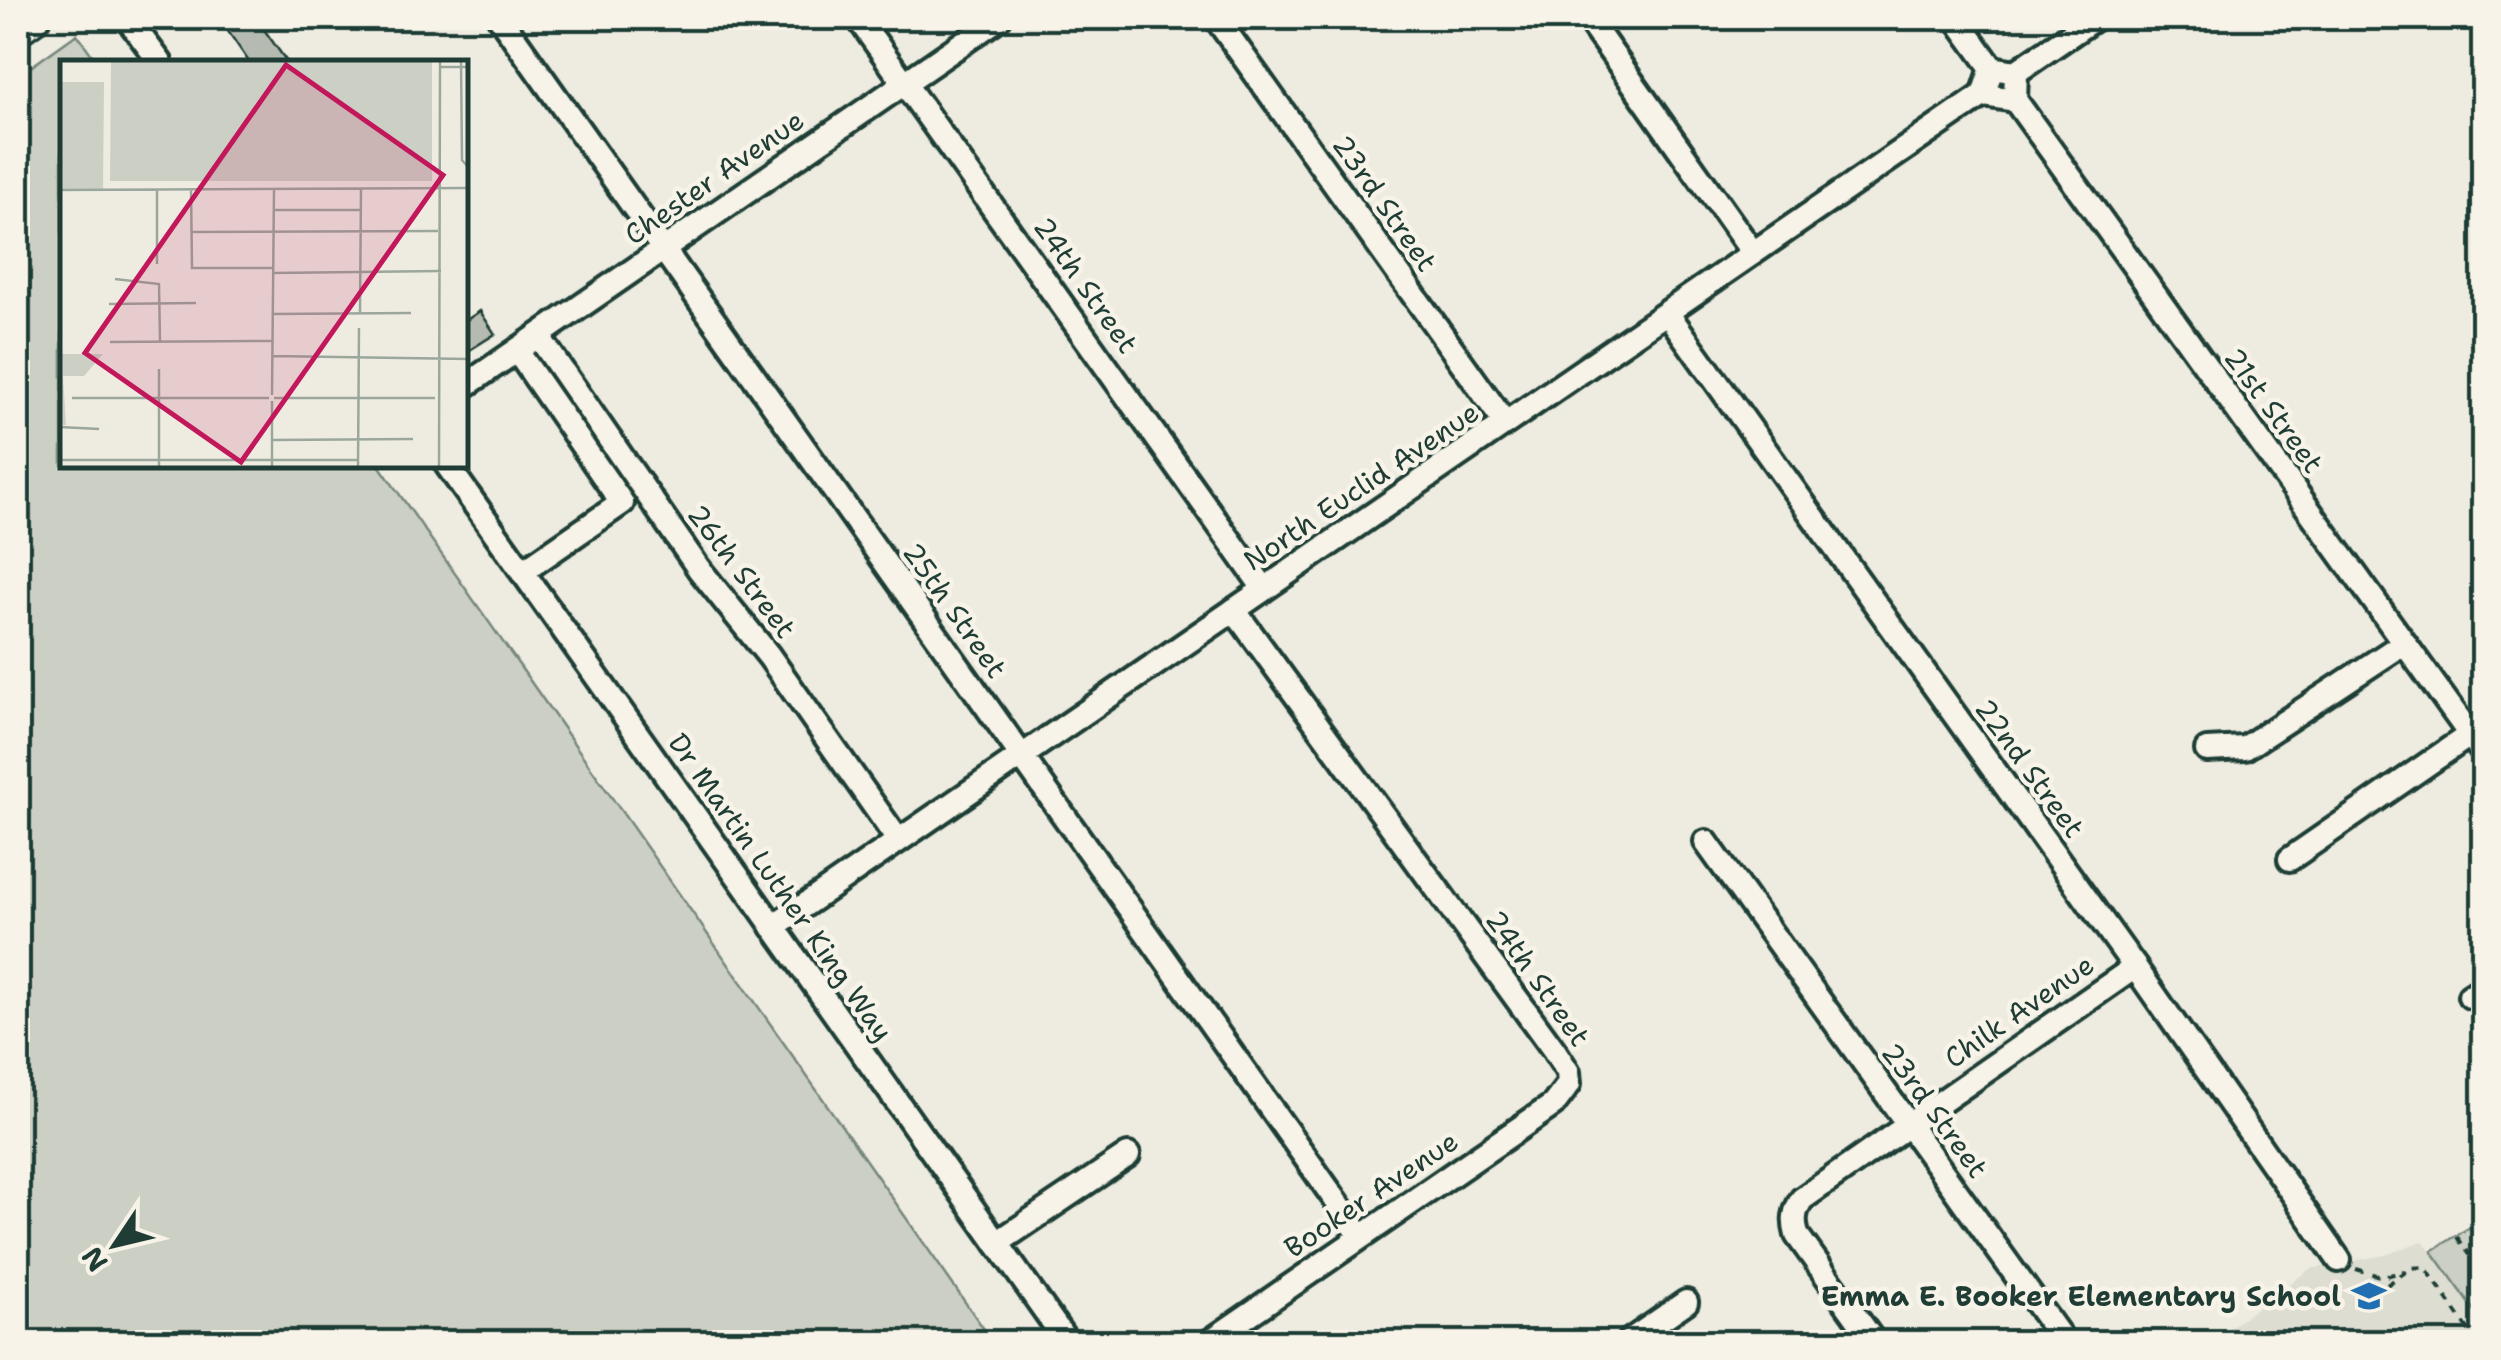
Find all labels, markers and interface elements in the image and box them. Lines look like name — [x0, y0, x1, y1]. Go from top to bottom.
inset map — [60, 60, 468, 468]
street label: Chester Avenue — [617, 101, 811, 253]
street label: 23rd Street — [1324, 127, 1446, 279]
street label: 24th Street — [1025, 209, 1147, 361]
street label: 21st Street — [2216, 340, 2332, 480]
street label: North Euclid Avenue — [1236, 393, 1486, 579]
street label: 26th Street — [679, 496, 805, 646]
street label: 25th Street — [894, 535, 1016, 685]
street label: 22nd Street — [1967, 691, 2093, 845]
street label: Dr Martin Luther King Way — [660, 725, 902, 1049]
street label: 24th Street — [1477, 902, 1599, 1054]
street label: Chilk Avenue — [1937, 945, 2101, 1077]
street label: 23rd Street — [1873, 1035, 1997, 1185]
street label: Booker Avenue — [1277, 1122, 1465, 1266]
north arrow — [65, 1195, 165, 1295]
text: N — [73, 1239, 116, 1279]
place label: Emma E. Booker Elementary School — [1821, 1277, 2341, 1315]
school or university icon: Emma E. Booker Elementary School — [2350, 1277, 2388, 1315]

